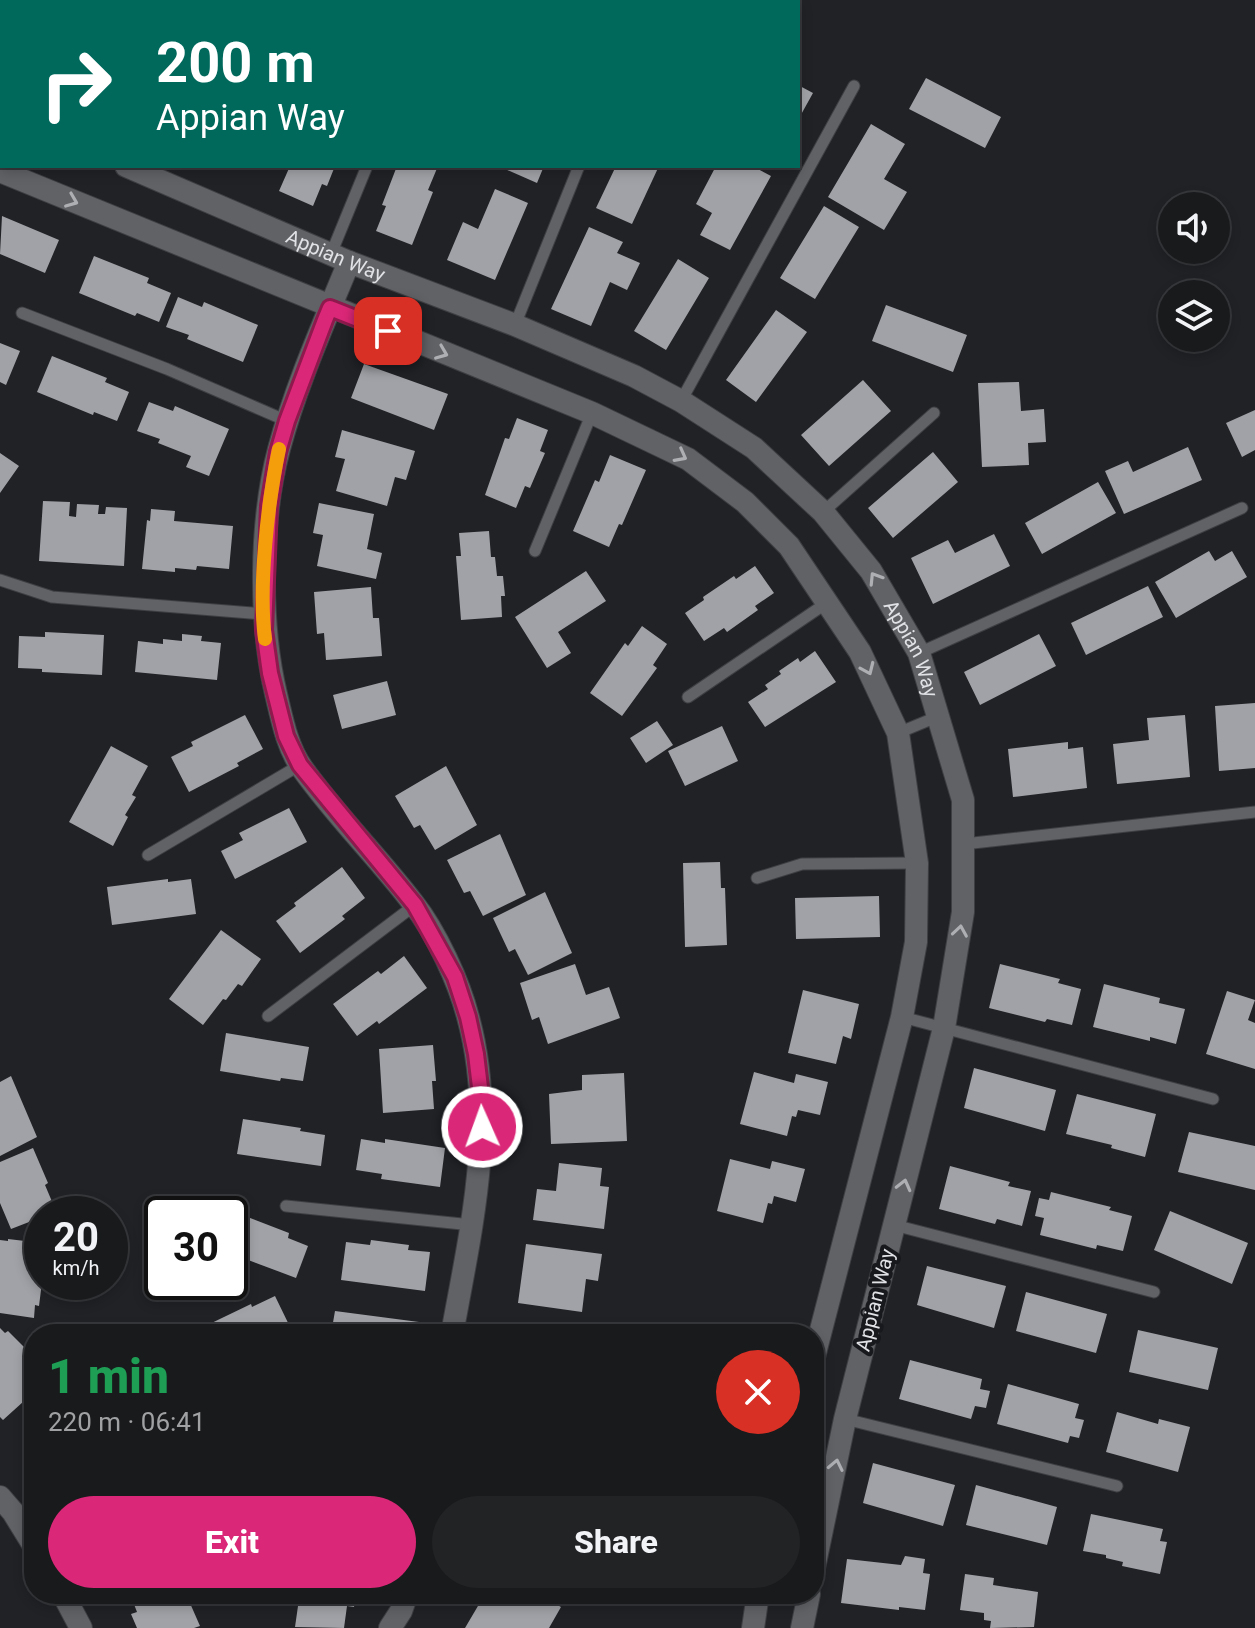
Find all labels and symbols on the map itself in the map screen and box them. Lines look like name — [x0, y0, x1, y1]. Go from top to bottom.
one-way arrow — [64, 192, 78, 208]
street label: Appian Way — [282, 224, 389, 287]
pin — [354, 297, 422, 365]
one-way arrow — [434, 343, 448, 360]
one-way arrow — [672, 447, 687, 462]
one-way arrow — [869, 573, 884, 587]
street label: Appian Way — [879, 596, 944, 700]
one-way arrow — [858, 661, 874, 675]
one-way arrow — [951, 924, 968, 938]
position arrow — [440, 1085, 524, 1169]
one-way arrow — [895, 1179, 912, 1192]
speed limit sign: 30 — [144, 1196, 248, 1300]
street label: Appian Way — [851, 1246, 899, 1354]
one-way arrow — [827, 1458, 844, 1472]

